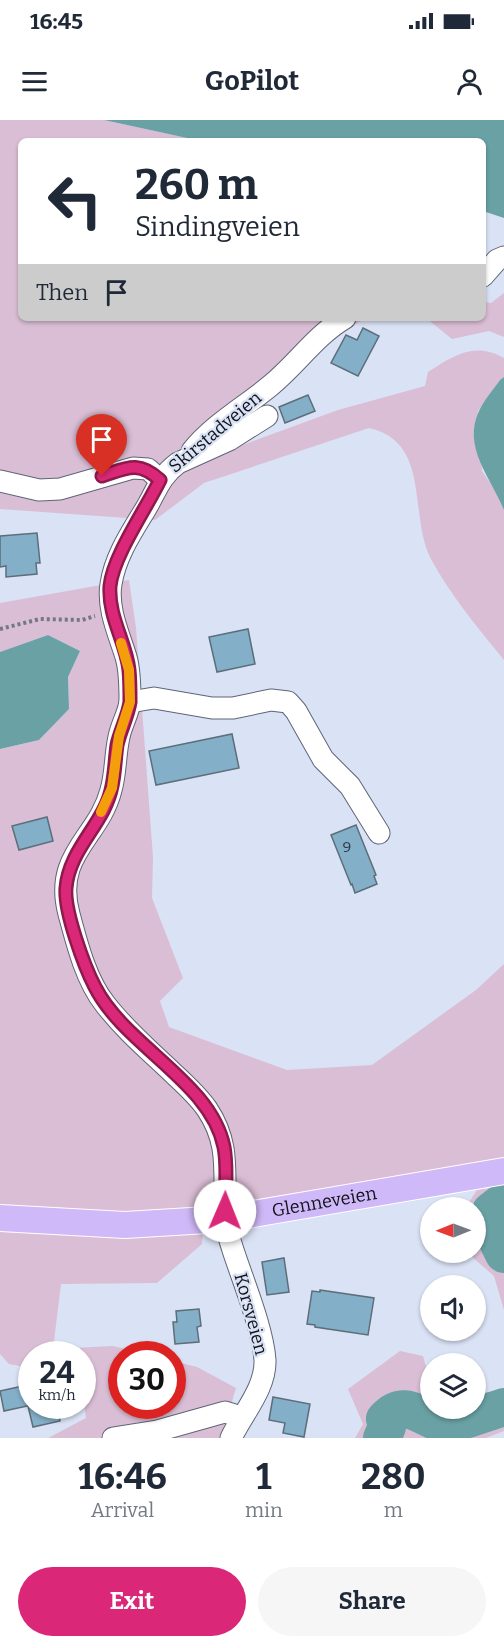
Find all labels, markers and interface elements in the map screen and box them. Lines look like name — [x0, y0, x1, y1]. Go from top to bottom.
text: 16:45 — [30, 8, 83, 35]
icon: menu — [18, 65, 51, 98]
text: GoPilot — [205, 65, 299, 97]
icon: person — [453, 65, 486, 98]
text: 260 m — [135, 160, 258, 210]
icon: left — [36, 162, 114, 240]
text: Sindingveien — [135, 211, 300, 243]
icon: arrive — [100, 276, 133, 309]
text: Then — [36, 279, 88, 306]
street label: Skirstadveien — [164, 386, 266, 477]
pin — [76, 414, 127, 476]
icon: arrive — [85, 423, 118, 456]
house number: 9 — [343, 838, 351, 856]
position arrow — [193, 1179, 257, 1243]
street label: Glenneveien — [270, 1182, 379, 1222]
north arrow — [420, 1197, 486, 1263]
map controls — [420, 1197, 486, 1419]
street label: Korsveien — [230, 1271, 273, 1358]
button: sound — [420, 1275, 486, 1341]
speed limit sign: 30 — [108, 1341, 186, 1419]
button: layers — [420, 1353, 486, 1419]
text: 24 — [39, 1355, 75, 1391]
text: km/h — [38, 1386, 76, 1404]
text: 16:46 — [78, 1455, 167, 1499]
text: 1 — [256, 1455, 272, 1499]
text: 280 — [361, 1455, 426, 1499]
text: Arrival — [91, 1498, 154, 1522]
text: min — [245, 1498, 283, 1522]
text: m — [384, 1498, 403, 1522]
button: Exit — [18, 1567, 246, 1636]
button: Share — [258, 1567, 486, 1636]

